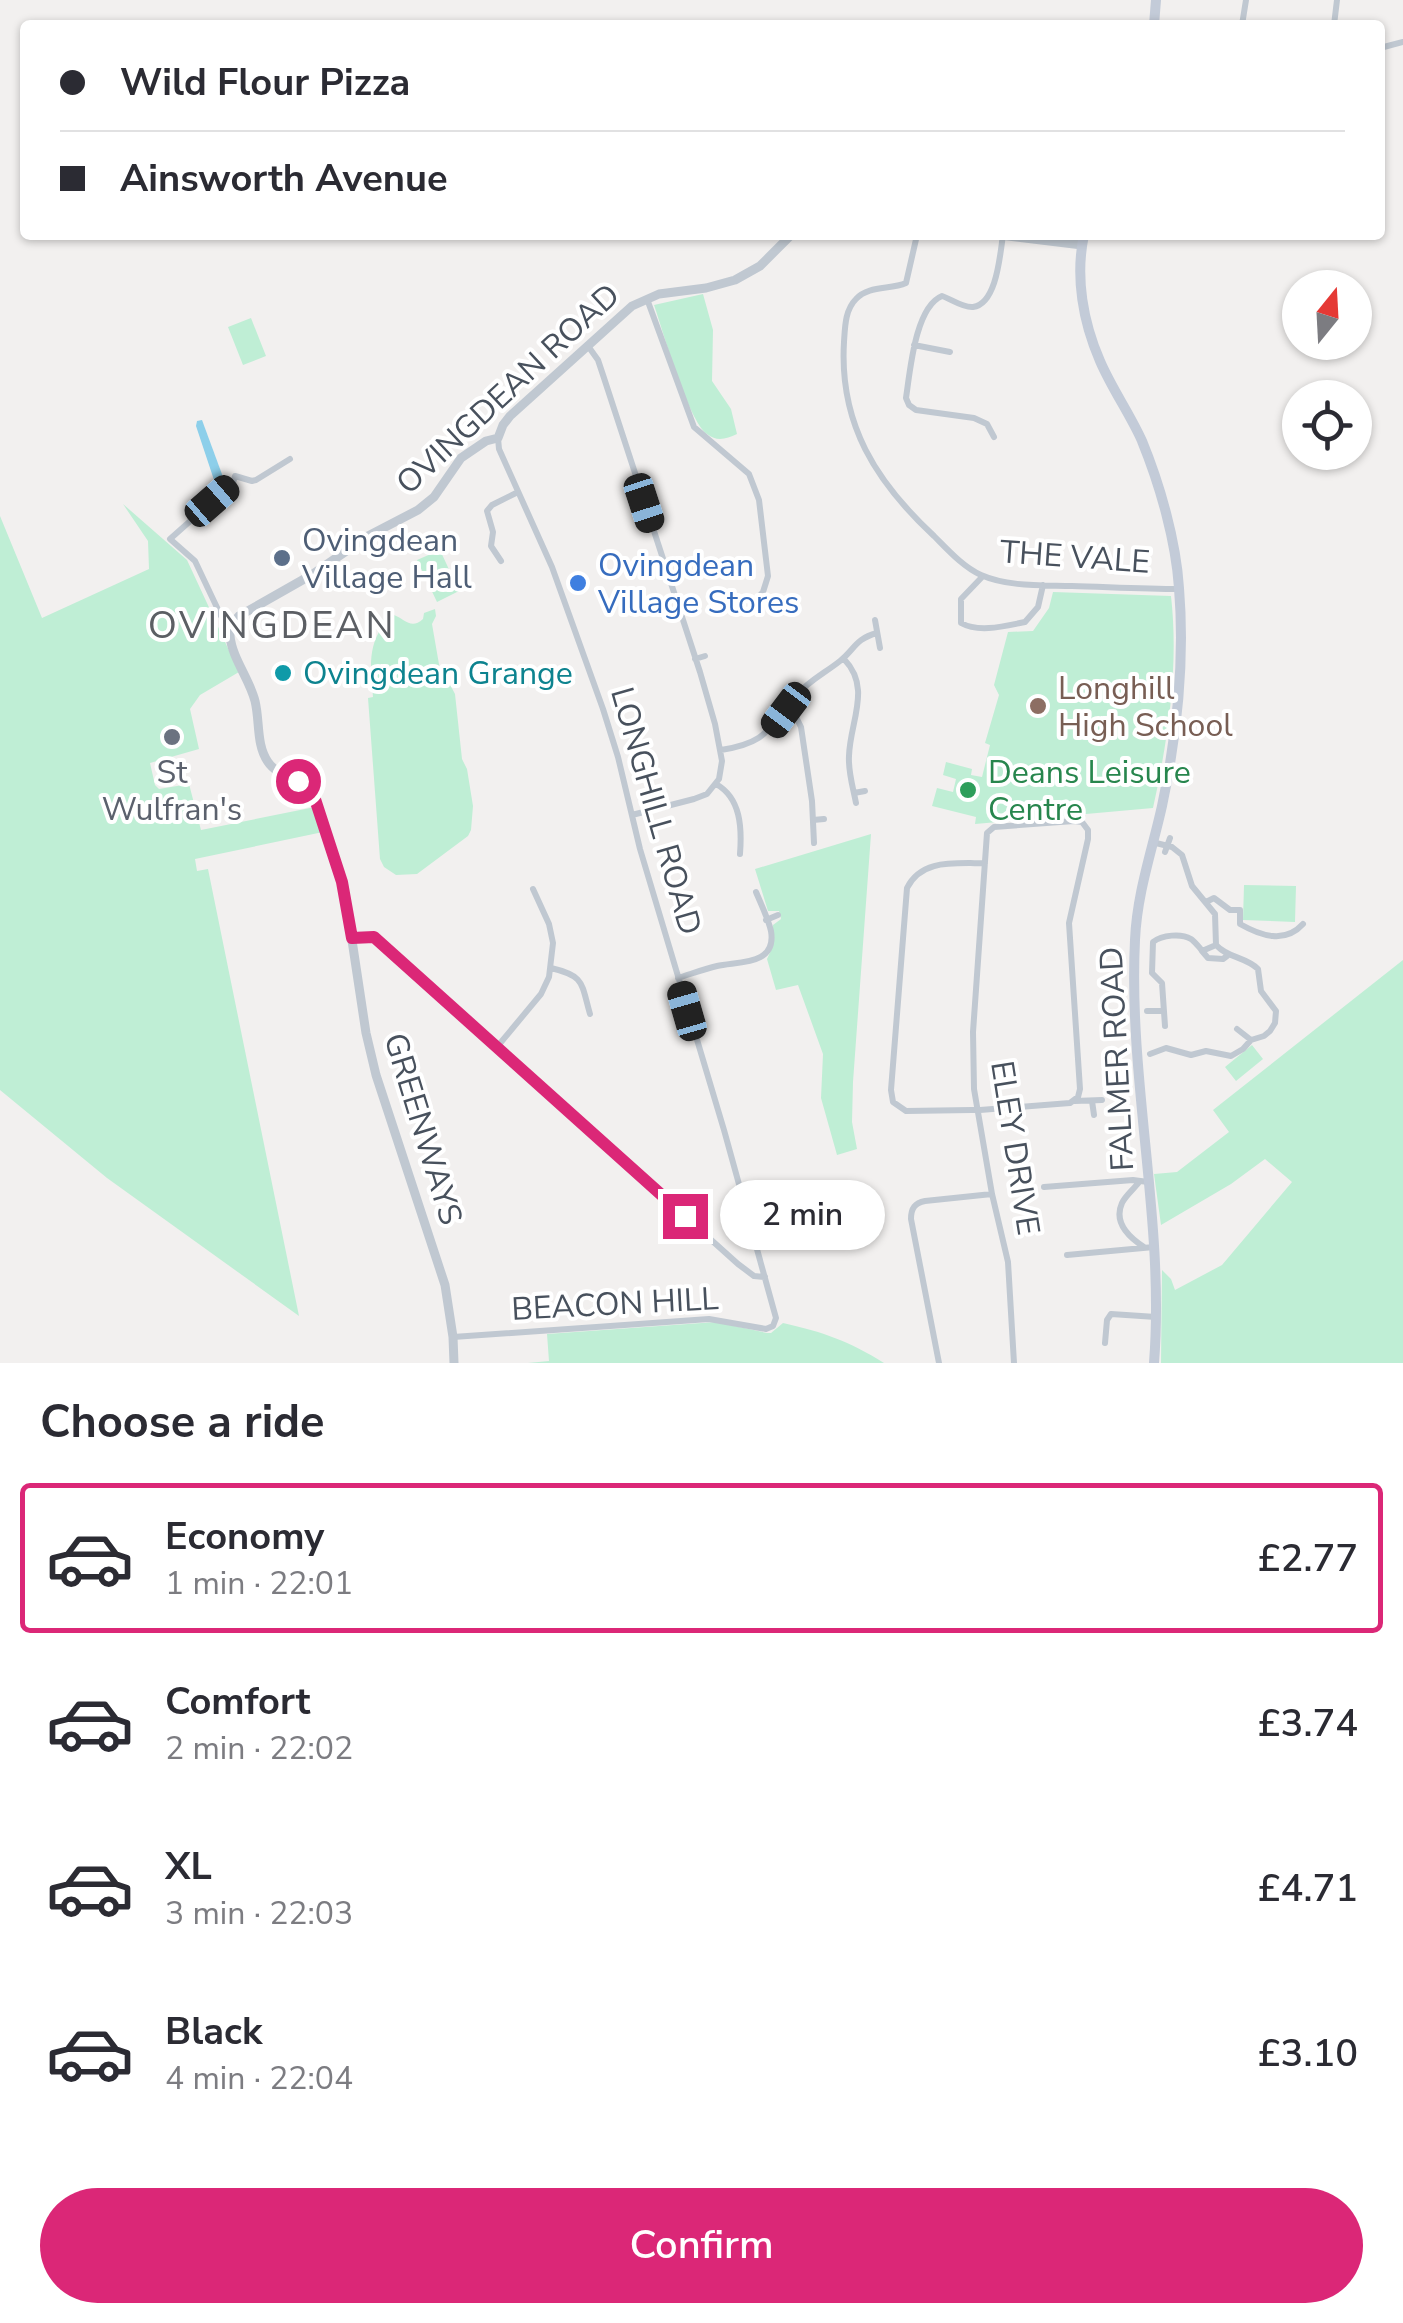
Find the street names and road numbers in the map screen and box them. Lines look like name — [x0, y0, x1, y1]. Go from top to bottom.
street label: OVINGDEAN ROAD — [387, 274, 629, 504]
street label: THE VALE — [999, 530, 1151, 584]
street label: LONGHILL ROAD — [600, 682, 712, 940]
street label: FALMER ROAD — [1090, 946, 1144, 1172]
street label: GREENWAYS — [373, 1028, 473, 1230]
street label: ELEY DRIVE — [980, 1058, 1050, 1238]
street label: BEACON HILL — [510, 1277, 720, 1331]

